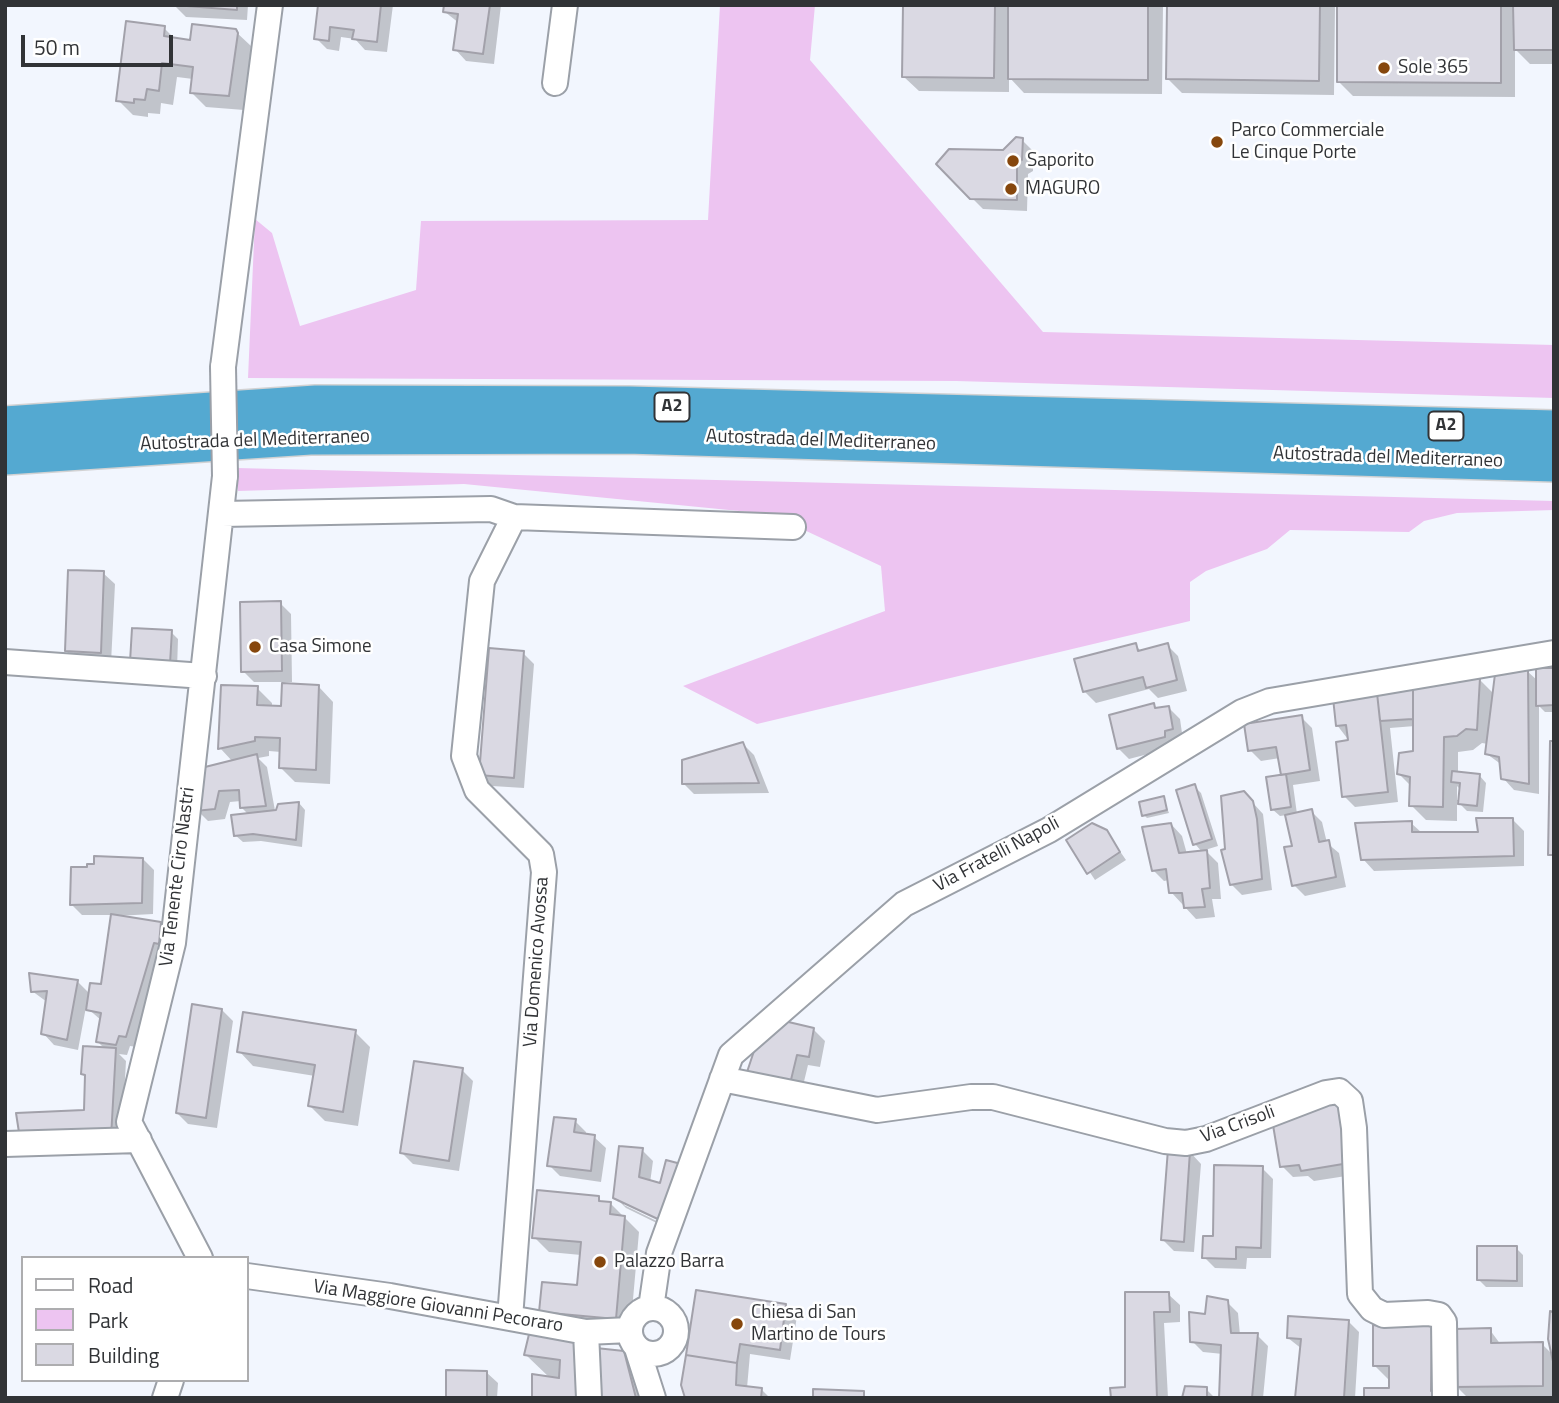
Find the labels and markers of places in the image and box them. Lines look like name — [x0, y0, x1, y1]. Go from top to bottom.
place label: Sole 365 — [1398, 57, 1468, 79]
marker: Sole 365 — [1376, 60, 1392, 76]
place label: Parco Commerciale Le Cinque Porte — [1231, 120, 1384, 164]
marker: Parco Commerciale Le Cinque Porte — [1209, 134, 1225, 150]
place label: Saporito — [1027, 150, 1094, 172]
marker: Saporito — [1005, 153, 1021, 169]
place label: MAGURO — [1025, 178, 1100, 200]
marker: MAGURO — [1003, 181, 1019, 197]
place label: Casa Simone — [269, 636, 372, 658]
marker: Casa Simone — [247, 639, 263, 655]
place label: Palazzo Barra — [614, 1251, 724, 1273]
marker: Palazzo Barra — [592, 1254, 608, 1270]
place label: Chiesa di San Martino de Tours — [751, 1302, 886, 1346]
marker: Chiesa di San Martino de Tours — [729, 1316, 745, 1332]

